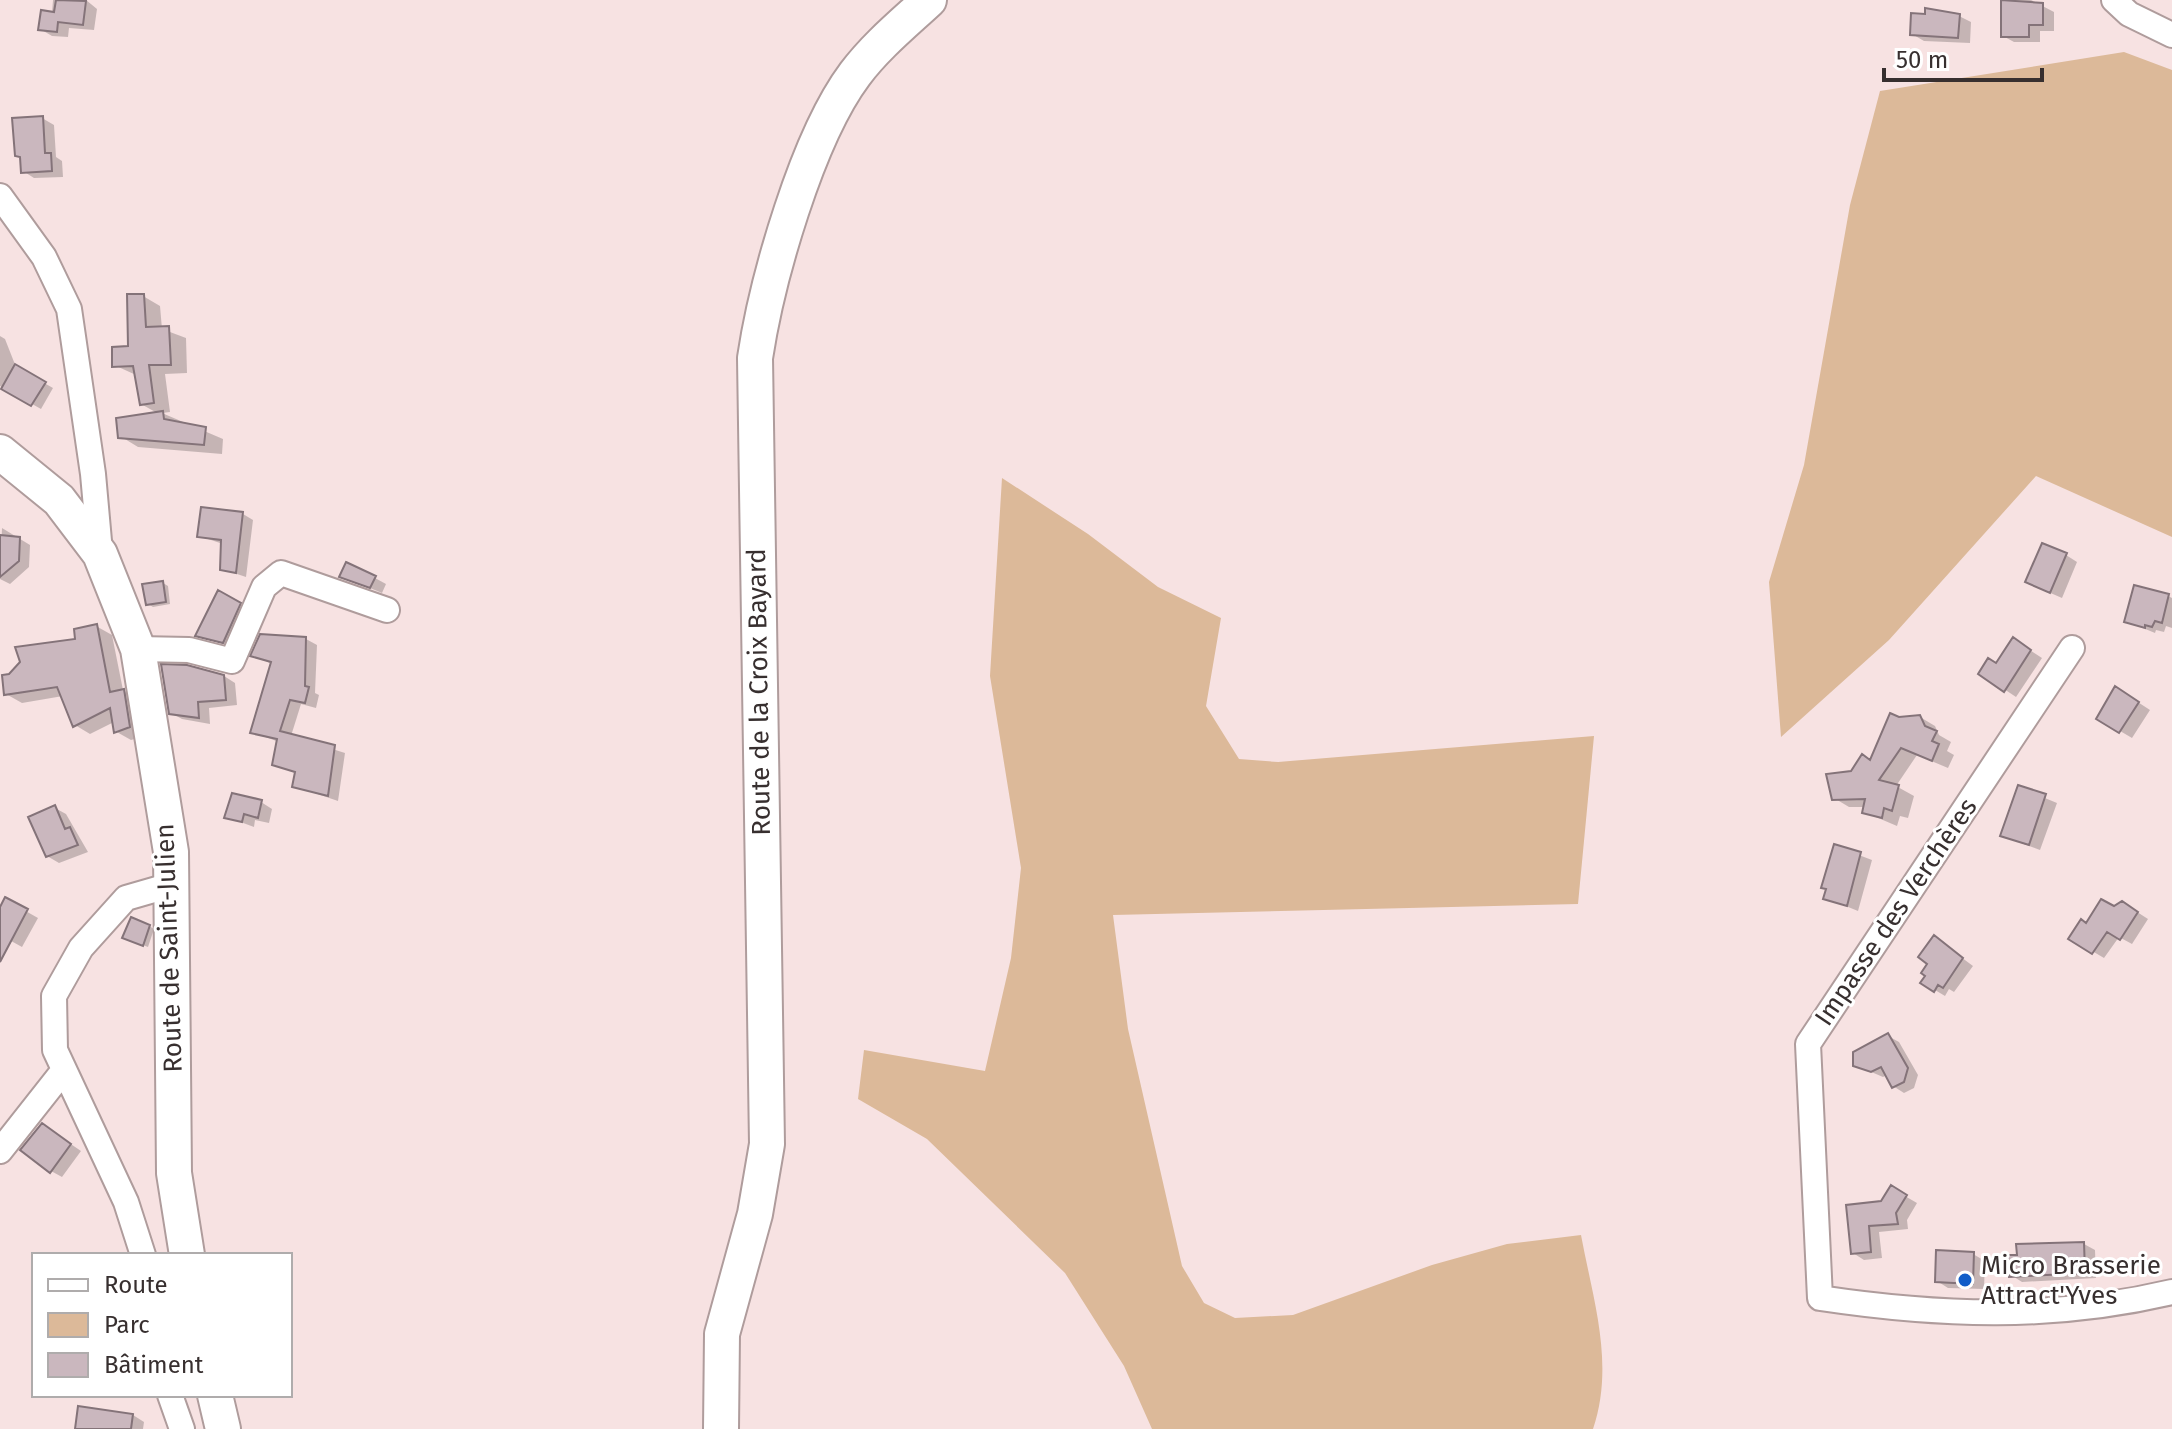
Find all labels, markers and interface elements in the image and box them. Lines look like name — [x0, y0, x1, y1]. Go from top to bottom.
scale bar — [1884, 32, 2042, 82]
text: 50 m — [1896, 46, 1948, 74]
street label: Route de la Croix Bayard — [741, 548, 777, 836]
street label: Impasse des Verchères — [1808, 792, 1984, 1032]
street label: Route de Saint-Julien — [149, 823, 189, 1073]
place label: Micro Brasserie Attract'Yves — [1981, 1250, 2161, 1311]
legend — [32, 1253, 292, 1397]
text: Route — [104, 1271, 168, 1299]
marker: Micro Brasserie Attract'Yves — [1956, 1271, 1974, 1289]
text: Parc — [104, 1311, 150, 1339]
text: Bâtiment — [104, 1351, 204, 1379]

